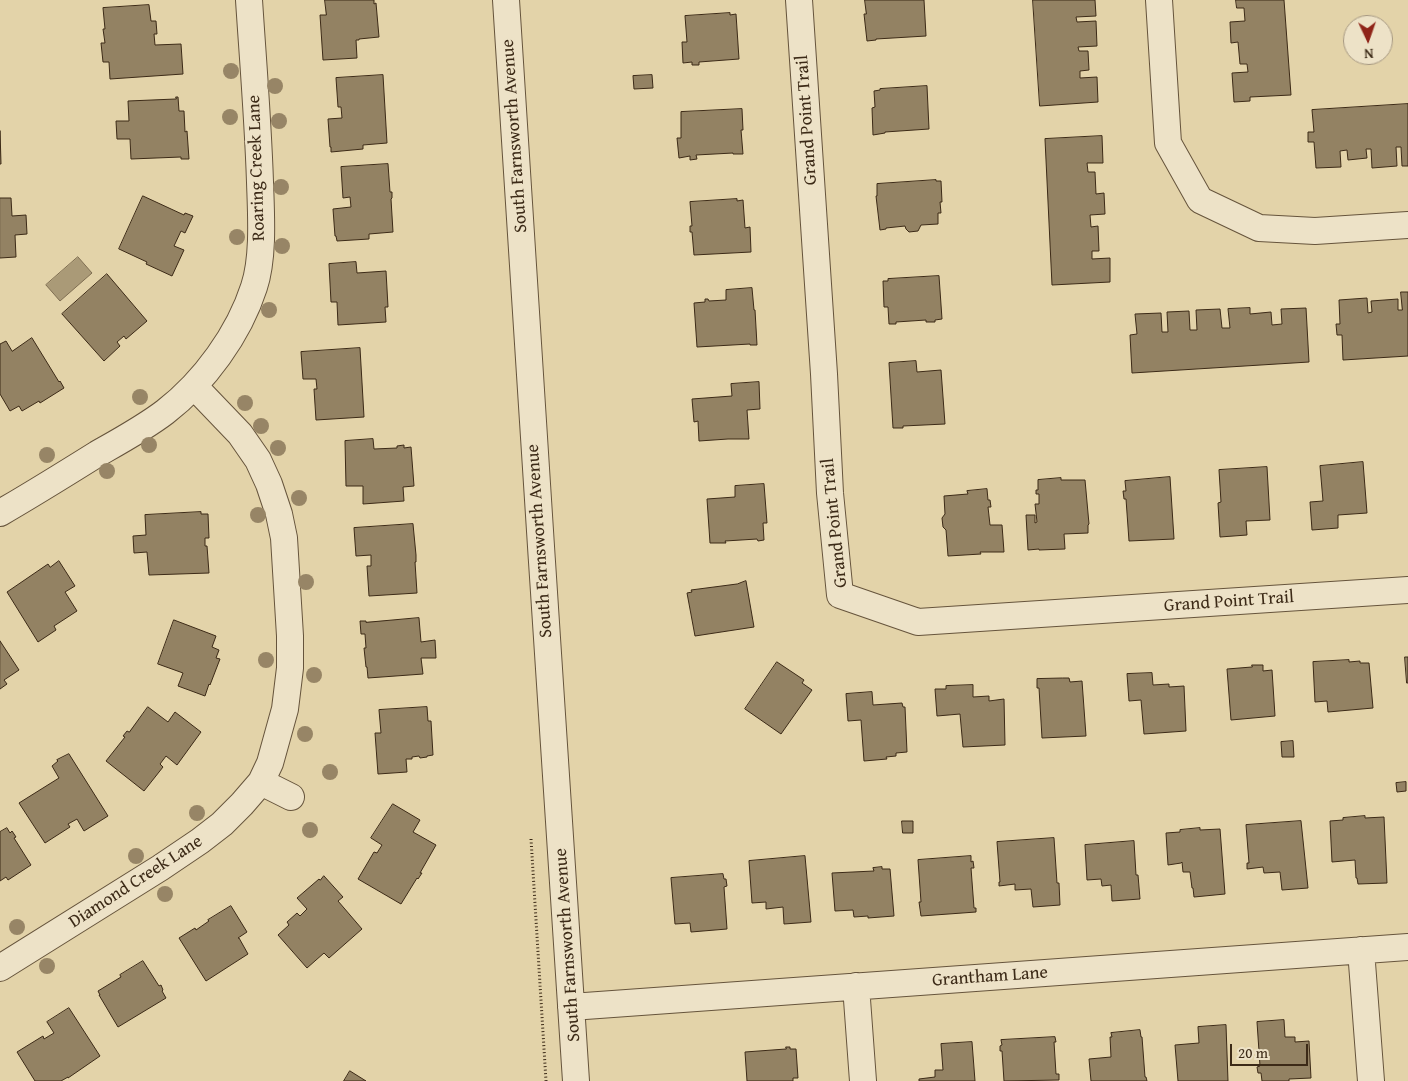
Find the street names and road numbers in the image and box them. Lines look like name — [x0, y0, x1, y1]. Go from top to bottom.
street label: South Farnsworth Avenue — [497, 38, 533, 234]
street label: Grand Point Trail — [792, 54, 822, 186]
street label: Roaring Creek Lane — [244, 95, 270, 241]
street label: South Farnsworth Avenue — [522, 443, 558, 639]
street label: Grand Point Trail — [817, 457, 853, 589]
street label: Grand Point Trail — [1163, 587, 1295, 617]
street label: Diamond Creek Lane — [65, 831, 207, 933]
street label: South Farnsworth Avenue — [550, 847, 586, 1043]
street label: Grantham Lane — [931, 962, 1049, 992]

